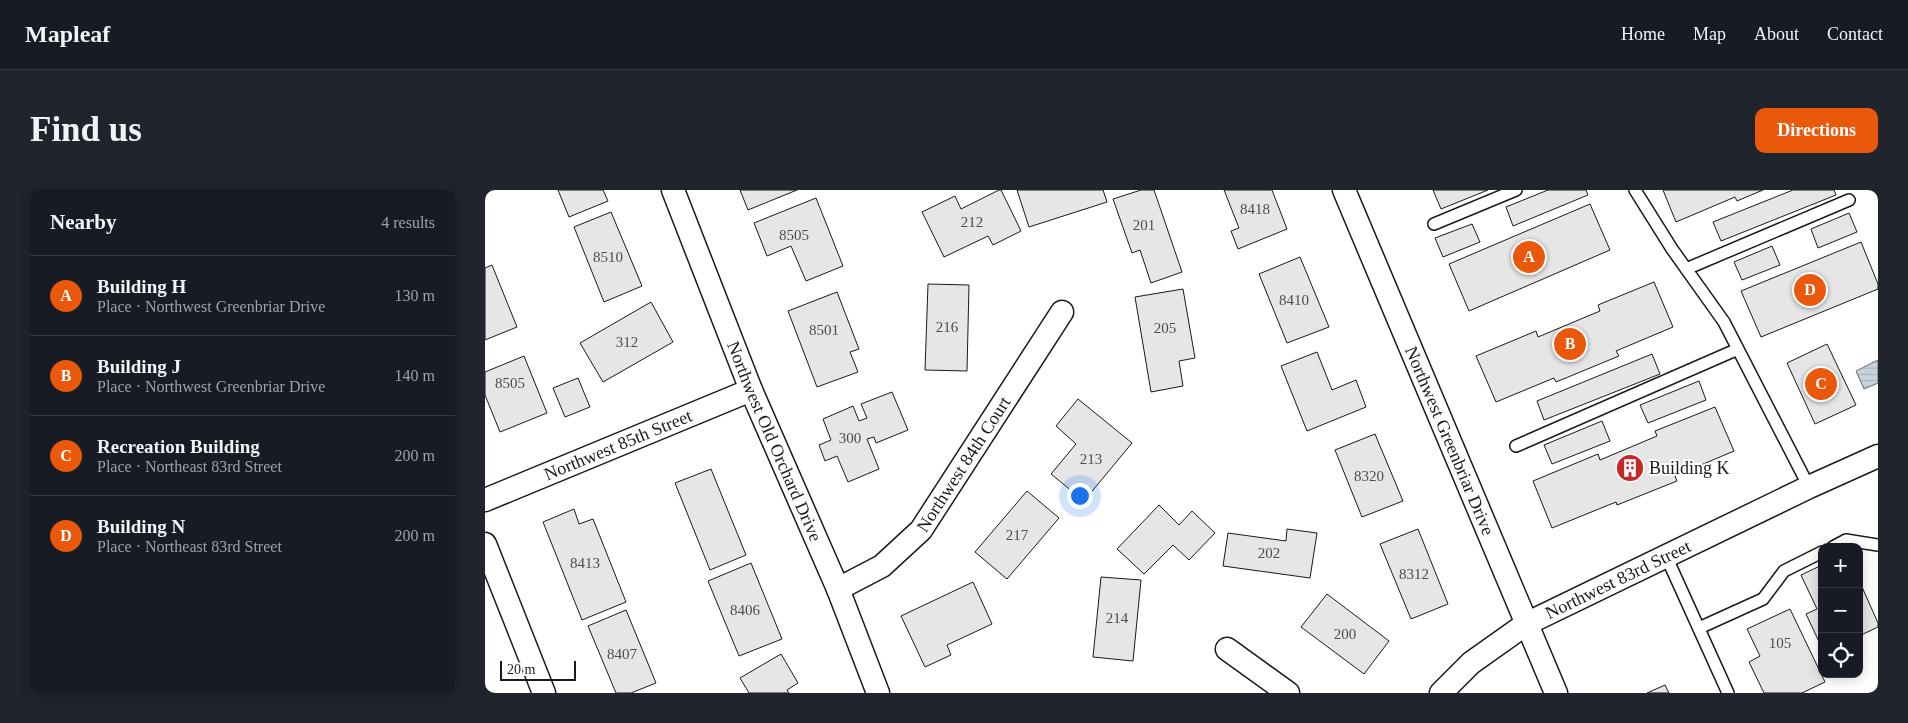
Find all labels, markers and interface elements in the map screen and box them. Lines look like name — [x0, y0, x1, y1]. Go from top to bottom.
text: Mapleaf — [25, 21, 110, 47]
text: Home — [1621, 24, 1665, 44]
text: Map — [1693, 24, 1726, 44]
text: About — [1754, 24, 1799, 44]
text: Contact — [1827, 24, 1883, 44]
button: Directions — [1755, 108, 1878, 153]
text: Find us — [30, 110, 142, 149]
house number: 8418 — [1240, 201, 1270, 217]
text: Nearby — [50, 210, 117, 234]
text: 4 results — [381, 214, 435, 231]
house number: 212 — [961, 214, 983, 230]
house number: 201 — [1133, 217, 1155, 233]
house number: 8505 — [779, 227, 809, 243]
pin: A — [1513, 238, 1545, 276]
house number: 8510 — [593, 249, 623, 265]
pin: D — [1794, 271, 1826, 309]
text: Building H — [97, 276, 186, 297]
text: A — [60, 287, 72, 304]
text: 130 m — [395, 287, 435, 304]
house number: 8410 — [1279, 292, 1309, 308]
text: Place · Northwest Greenbriar Drive — [97, 298, 325, 315]
house number: 216 — [936, 319, 959, 335]
house number: 205 — [1154, 320, 1176, 336]
house number: 8501 — [809, 322, 839, 338]
pin: B — [1554, 325, 1586, 363]
house number: 312 — [616, 334, 638, 350]
street label: Northwest Old Orchard Drive — [723, 338, 826, 544]
street label: Northwest Greenbriar Drive — [1401, 343, 1498, 538]
text: Building J — [97, 356, 181, 377]
pin: C — [1805, 365, 1837, 403]
text: B — [61, 367, 71, 384]
text: 140 m — [395, 367, 435, 384]
house number: 8505 — [495, 375, 525, 391]
text: Place · Northwest Greenbriar Drive — [97, 378, 325, 395]
street label: Northwest 84th Court — [912, 393, 1015, 536]
street label: Northwest 85th Street — [541, 406, 695, 484]
house number: 300 — [839, 430, 861, 446]
text: Recreation Building — [97, 436, 260, 457]
text: C — [60, 447, 72, 464]
text: 200 m — [395, 447, 435, 464]
house number: 213 — [1080, 451, 1102, 467]
building icon: Building K — [1615, 453, 1645, 483]
text: Place · Northeast 83rd Street — [97, 458, 282, 475]
place label: Building K — [1649, 458, 1730, 478]
house number: 8320 — [1354, 468, 1384, 484]
your location — [1067, 483, 1093, 509]
text: Building N — [97, 516, 185, 537]
text: D — [60, 527, 72, 544]
text: 200 m — [395, 527, 435, 544]
house number: 217 — [1006, 527, 1029, 543]
street label: Northwest 83rd Street — [1542, 536, 1694, 623]
text: Place · Northeast 83rd Street — [97, 538, 282, 555]
map controls — [1818, 543, 1863, 678]
button: + — [1818, 543, 1863, 588]
house number: 202 — [1258, 545, 1280, 561]
house number: 8413 — [570, 555, 600, 571]
house number: 8312 — [1399, 566, 1429, 582]
button: − — [1818, 588, 1863, 633]
house number: 8406 — [730, 602, 761, 618]
house number: 214 — [1106, 610, 1129, 626]
house number: 200 — [1334, 626, 1356, 642]
button: locate — [1818, 633, 1863, 678]
house number: 105 — [1769, 635, 1791, 651]
house number: 8407 — [607, 646, 638, 662]
scale bar — [500, 658, 576, 681]
text: 20 m — [507, 662, 535, 677]

